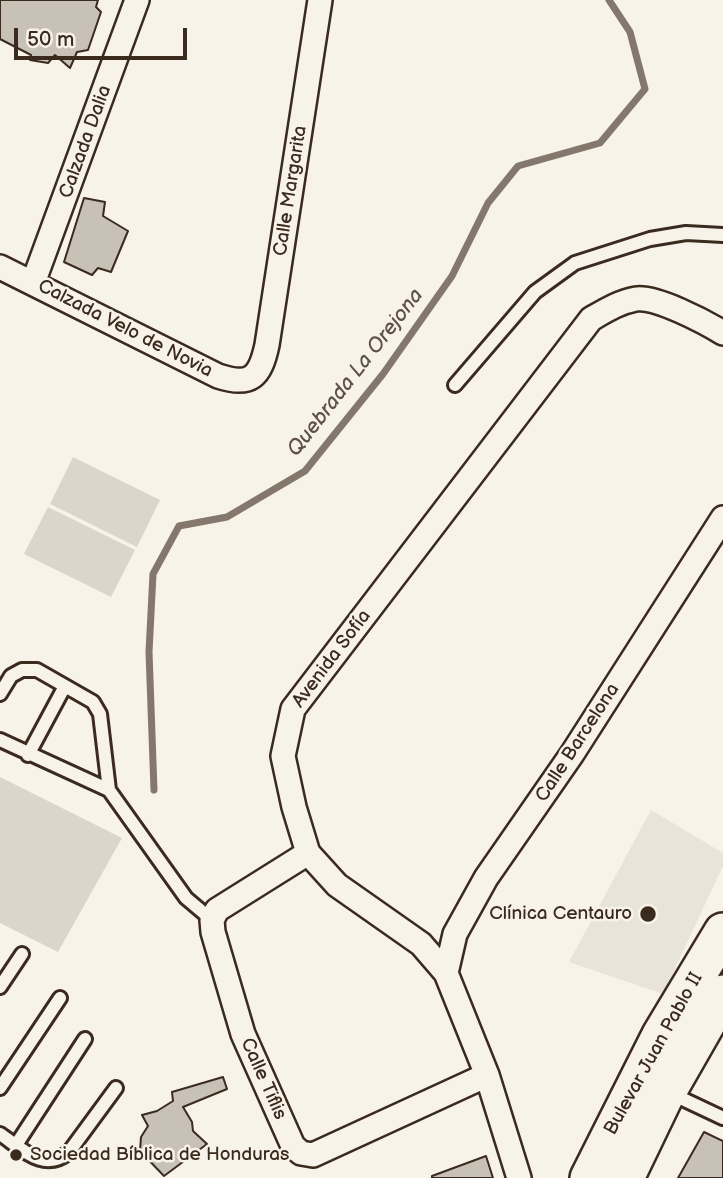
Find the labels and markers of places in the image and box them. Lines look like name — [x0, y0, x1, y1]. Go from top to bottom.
place label: Clínica Centauro — [489, 903, 632, 925]
marker: Clínica Centauro — [638, 904, 658, 924]
place label: Sociedad Bíblica de Honduras — [30, 1144, 289, 1166]
marker: Sociedad Bíblica de Honduras — [8, 1147, 24, 1163]

